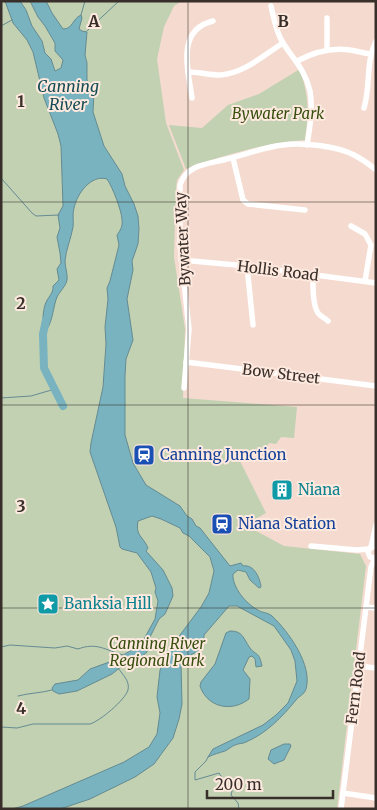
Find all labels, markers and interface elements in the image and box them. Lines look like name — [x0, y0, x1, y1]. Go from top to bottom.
text: A — [87, 11, 100, 31]
text: B — [277, 11, 289, 31]
water label: Canning River — [37, 76, 99, 114]
text: 1 — [17, 91, 25, 111]
park label: Bywater Park — [232, 104, 325, 123]
street label: Bywater Way — [171, 191, 194, 287]
street label: Hollis Road — [236, 256, 320, 285]
text: 2 — [16, 293, 26, 313]
street label: Bow Street — [241, 359, 321, 388]
station icon: Canning Junction — [132, 443, 156, 467]
place label: Canning Junction — [160, 445, 286, 464]
building icon: Niana — [270, 478, 294, 502]
place label: Niana — [298, 480, 340, 499]
text: 3 — [16, 496, 26, 516]
station icon: Niana Station — [210, 512, 234, 536]
place label: Niana Station — [238, 514, 336, 533]
place icon: Banksia Hill — [36, 592, 60, 616]
place label: Banksia Hill — [64, 594, 152, 613]
park label: Canning River Regional Park — [109, 634, 206, 670]
street label: Fern Road — [342, 650, 369, 725]
text: 4 — [16, 698, 26, 718]
scale bar — [207, 768, 333, 800]
text: 200 m — [215, 775, 262, 794]

